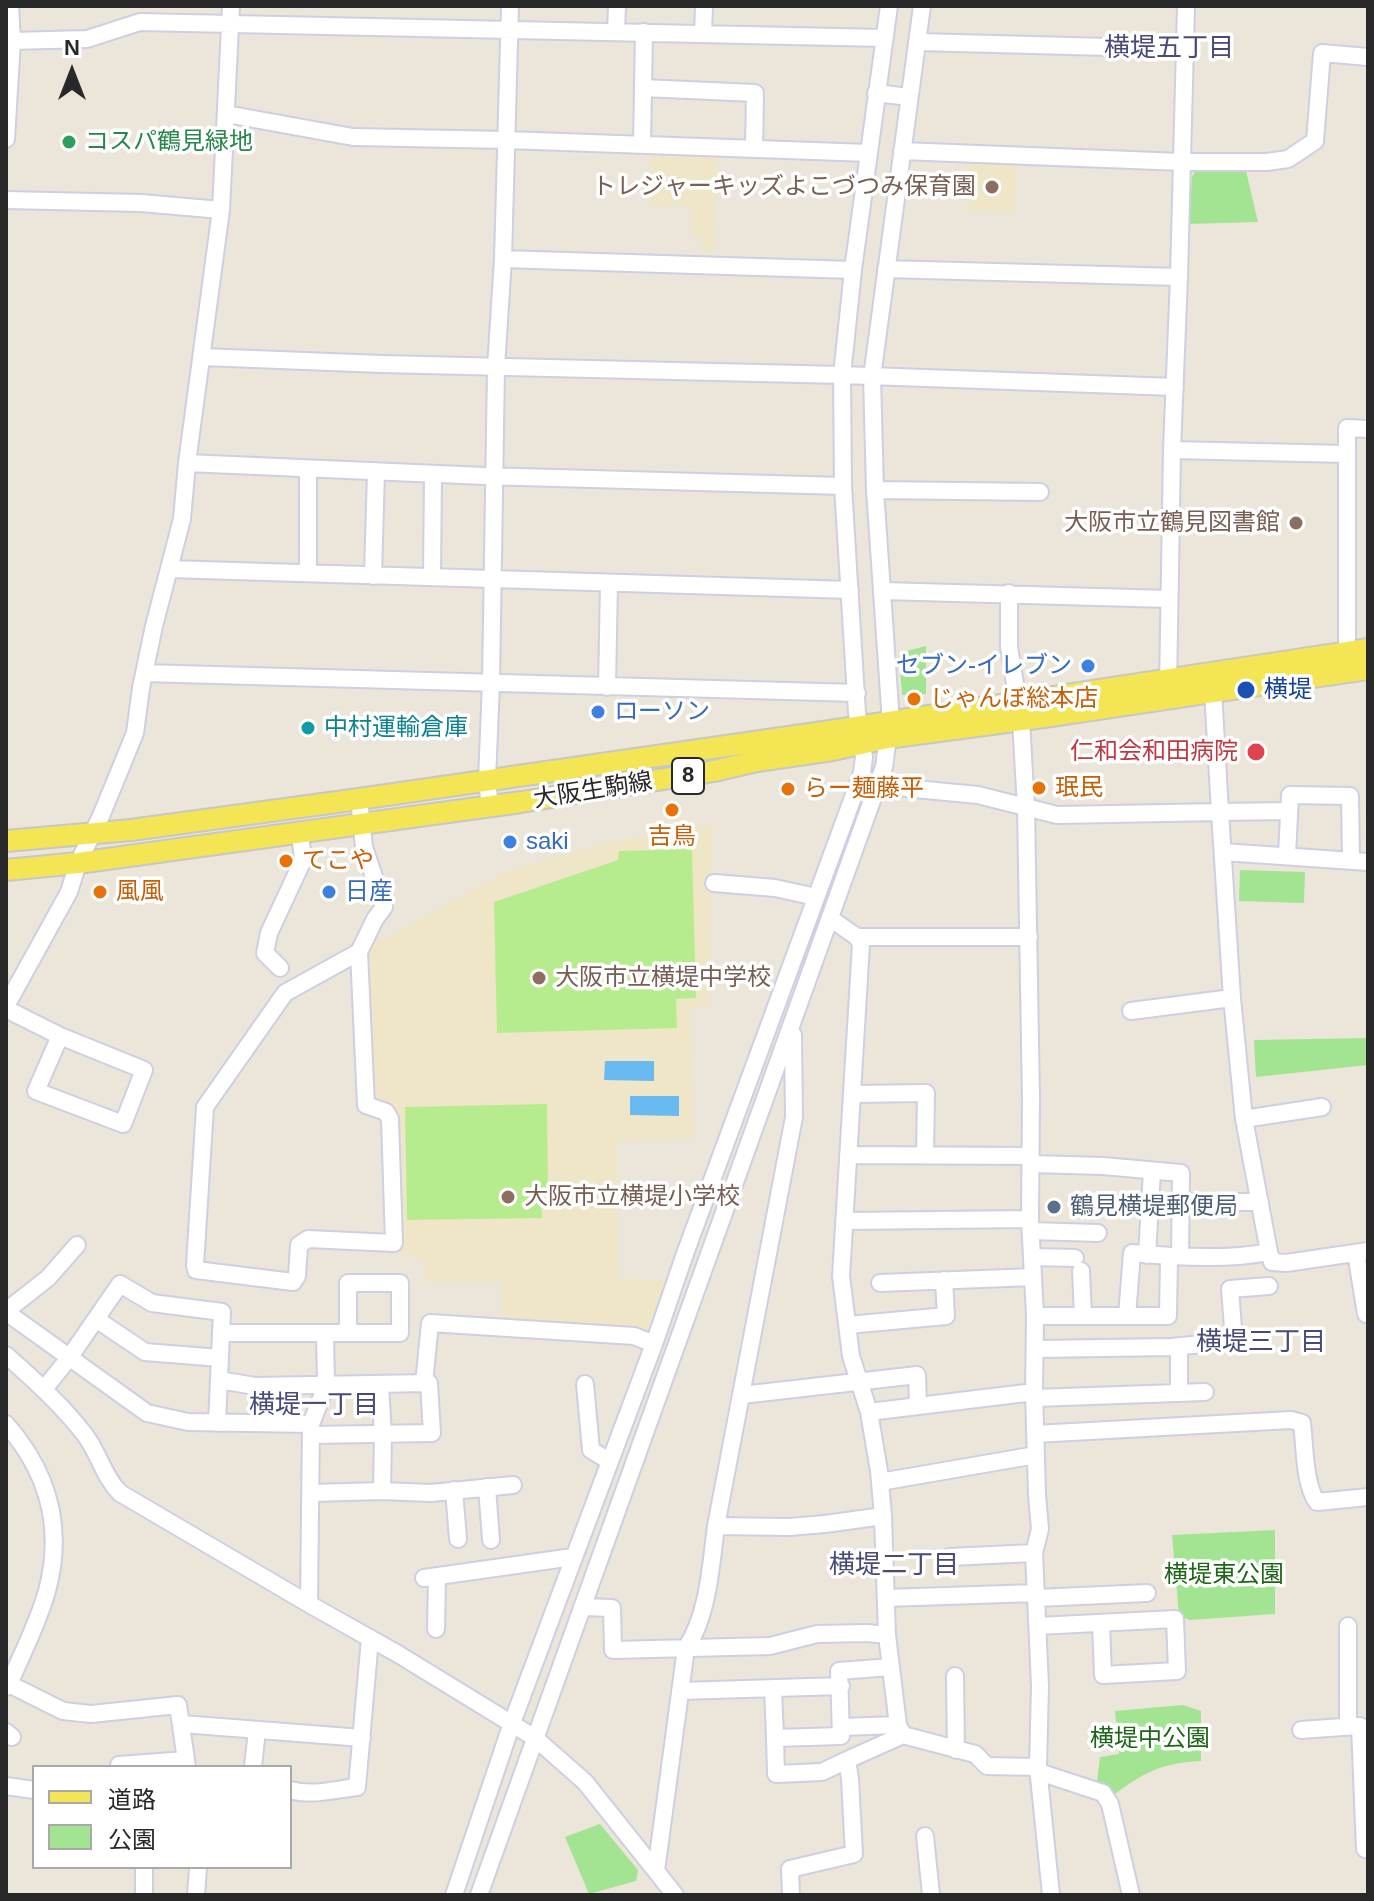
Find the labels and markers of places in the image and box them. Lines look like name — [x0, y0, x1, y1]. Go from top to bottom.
place label: コスパ鶴見緑地 — [85, 128, 253, 156]
marker: コスパ鶴見緑地 — [60, 133, 78, 151]
place label: トレジャーキッズよこづつみ保育園 — [592, 173, 976, 201]
marker: トレジャーキッズよこづつみ保育園 — [983, 178, 1001, 196]
place label: 大阪市立鶴見図書館 — [1064, 509, 1280, 537]
marker: 大阪市立鶴見図書館 — [1287, 514, 1305, 532]
place label: セブン-イレブン — [896, 652, 1072, 680]
marker: セブン-イレブン — [1079, 657, 1097, 675]
place label: 横堤 — [1264, 676, 1312, 704]
marker: 横堤 — [1235, 679, 1257, 701]
place label: じゃんぼ総本店 — [930, 685, 1098, 713]
marker: じゃんぼ総本店 — [905, 690, 923, 708]
place label: ローソン — [614, 698, 710, 726]
marker: ローソン — [589, 703, 607, 721]
place label: 中村運輸倉庫 — [324, 714, 468, 742]
marker: 中村運輸倉庫 — [299, 719, 317, 737]
place label: 仁和会和田病院 — [1070, 738, 1238, 766]
marker: 仁和会和田病院 — [1245, 741, 1267, 763]
place label: 珉民 — [1055, 774, 1103, 802]
place label: らー麺藤平 — [804, 775, 924, 803]
marker: 珉民 — [1030, 779, 1048, 797]
marker: らー麺藤平 — [779, 780, 797, 798]
marker: 吉鳥 — [663, 801, 681, 819]
place label: 吉鳥 — [648, 823, 696, 851]
place label: saki — [526, 828, 569, 856]
marker: saki — [501, 833, 519, 851]
place label: てこや — [302, 847, 374, 875]
marker: てこや — [277, 852, 295, 870]
place label: 風風 — [116, 878, 164, 906]
place label: 日産 — [345, 878, 393, 906]
marker: 風風 — [91, 883, 109, 901]
marker: 日産 — [320, 883, 338, 901]
place label: 大阪市立横堤中学校 — [555, 964, 771, 992]
marker: 大阪市立横堤中学校 — [530, 969, 548, 987]
place label: 大阪市立横堤小学校 — [524, 1183, 740, 1211]
marker: 大阪市立横堤小学校 — [499, 1188, 517, 1206]
place label: 鶴見横堤郵便局 — [1070, 1193, 1238, 1221]
marker: 鶴見横堤郵便局 — [1045, 1198, 1063, 1216]

